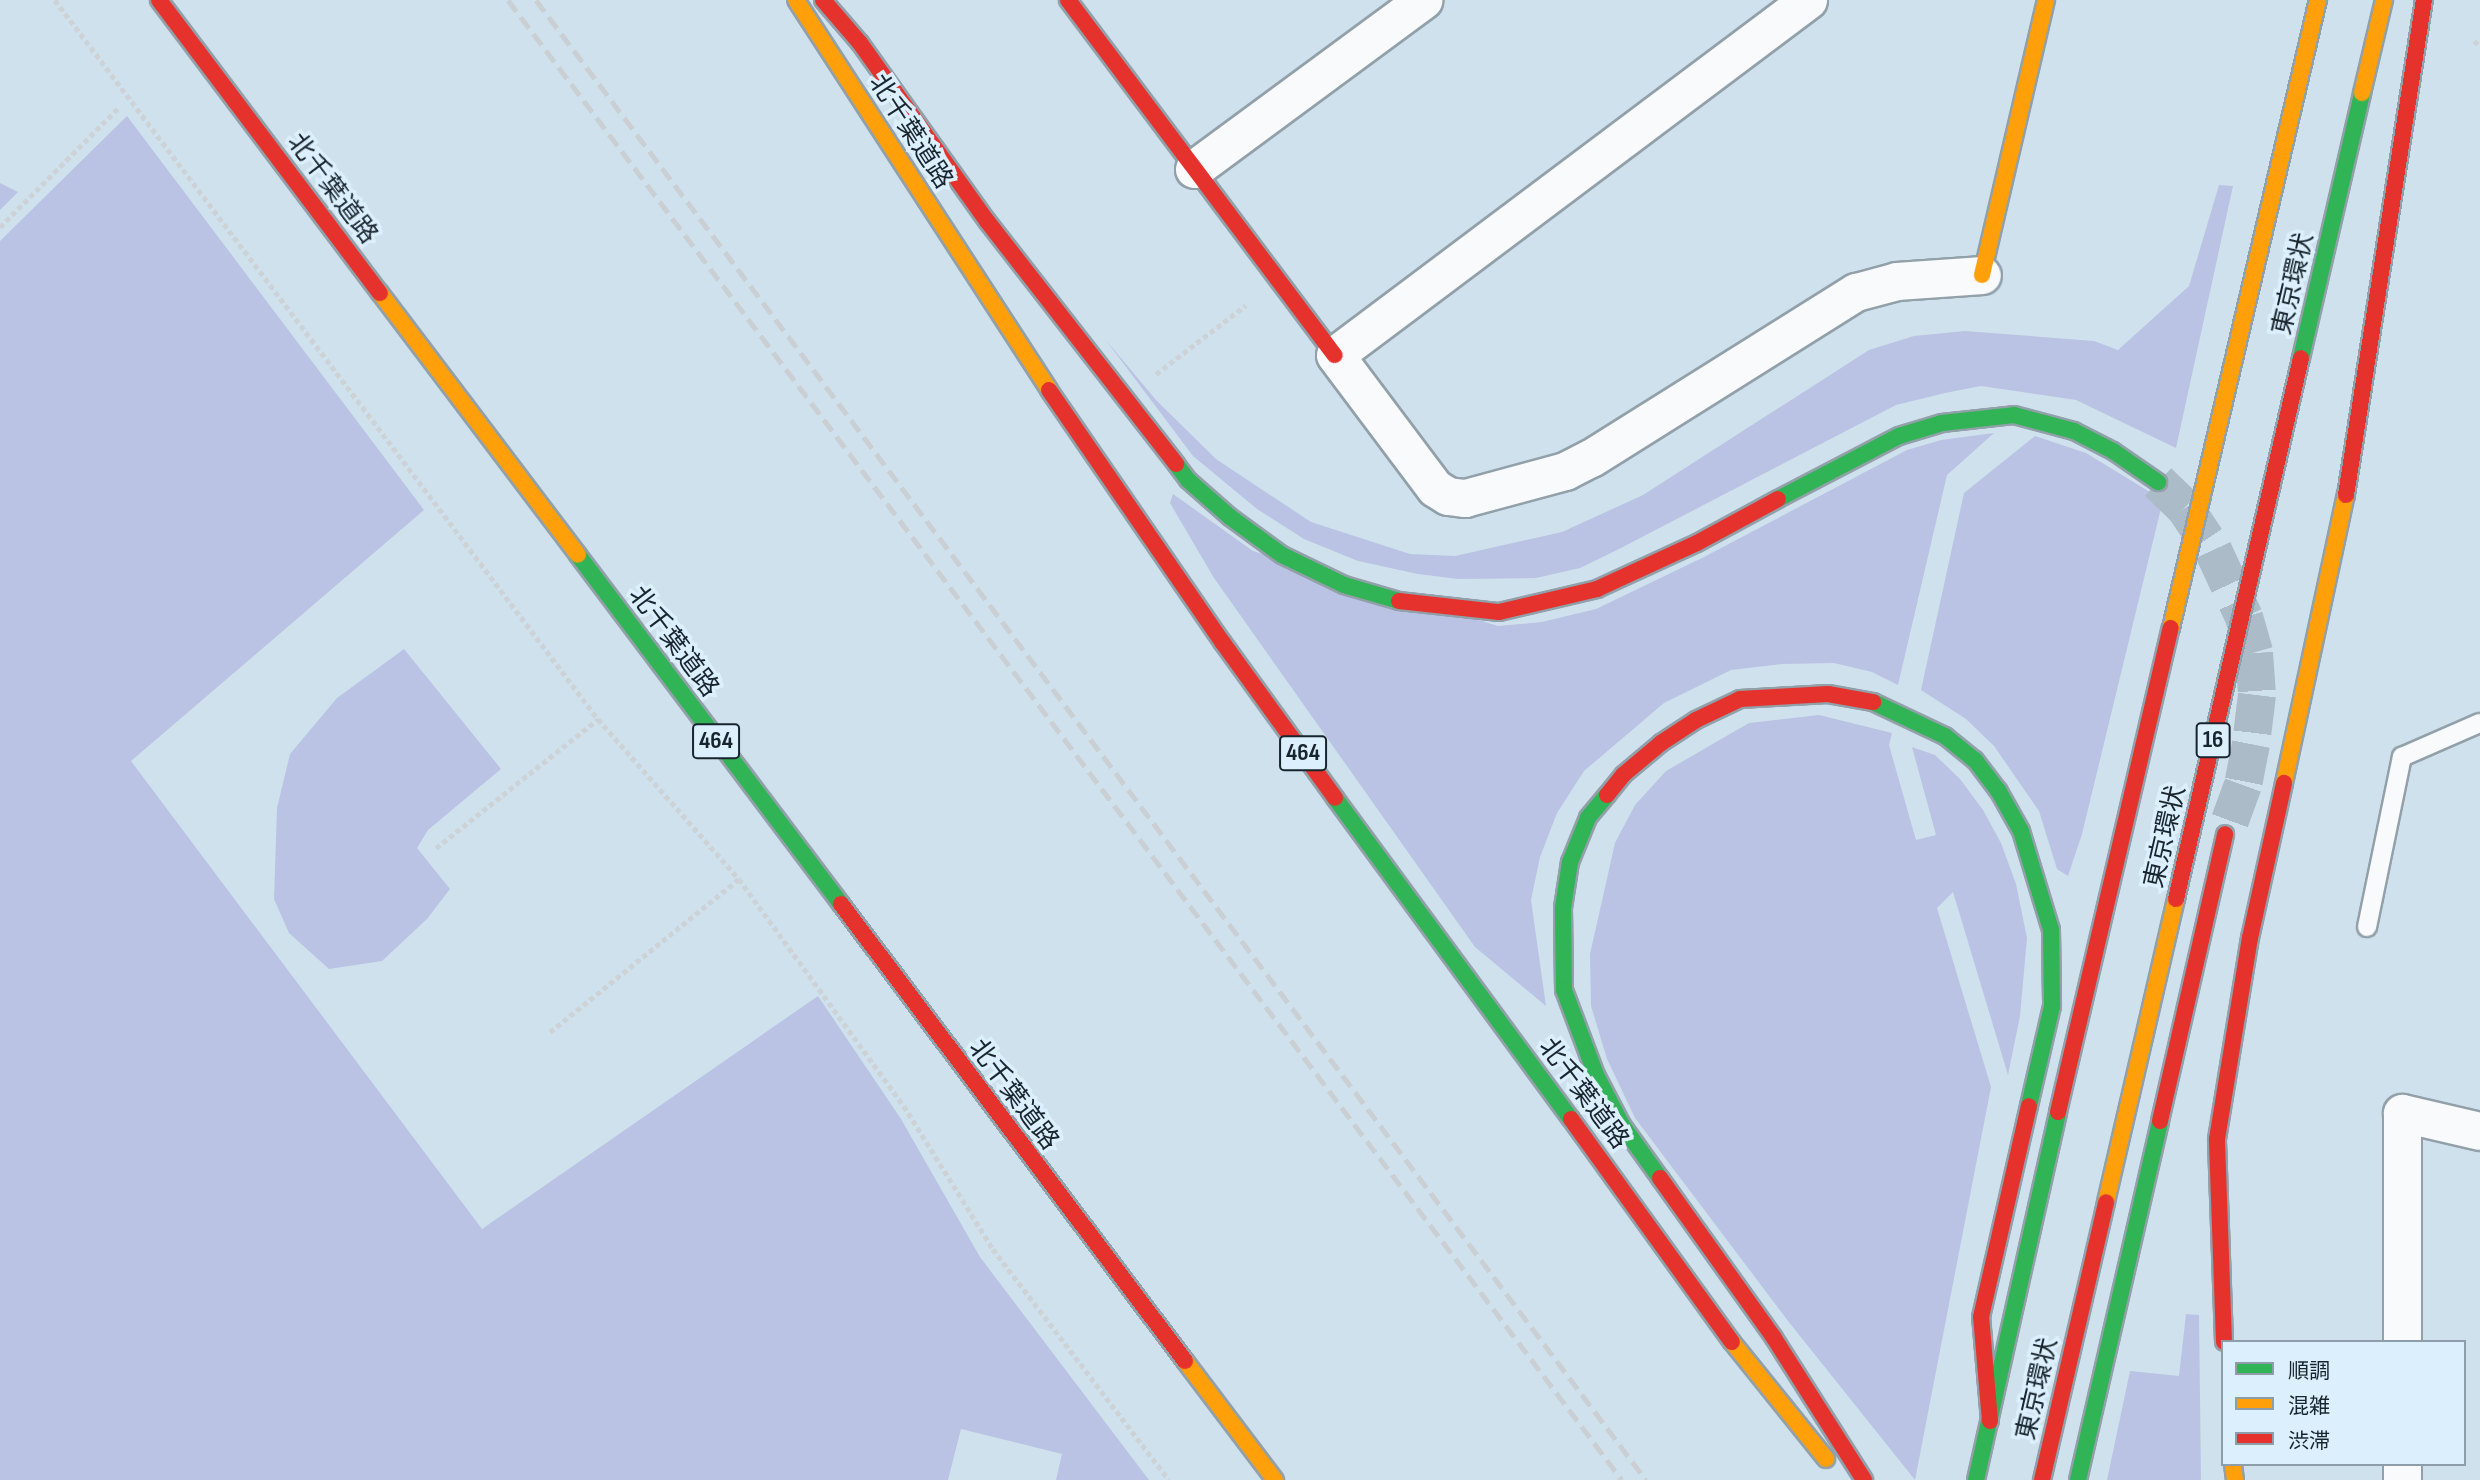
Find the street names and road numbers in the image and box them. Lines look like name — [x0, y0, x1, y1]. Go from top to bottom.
street label: 北千葉道路 — [862, 69, 958, 195]
street label: 北千葉道路 — [280, 128, 384, 250]
street label: 東京環状 — [2267, 230, 2321, 338]
street label: 北千葉道路 — [621, 581, 725, 703]
road number: 464 — [692, 720, 740, 762]
road number: 16 — [2196, 720, 2230, 760]
road number: 464 — [1278, 732, 1328, 774]
street label: 東京環状 — [2139, 783, 2193, 891]
street label: 北千葉道路 — [1531, 1033, 1635, 1155]
street label: 北千葉道路 — [961, 1034, 1065, 1156]
street label: 東京環状 — [2011, 1335, 2065, 1443]

